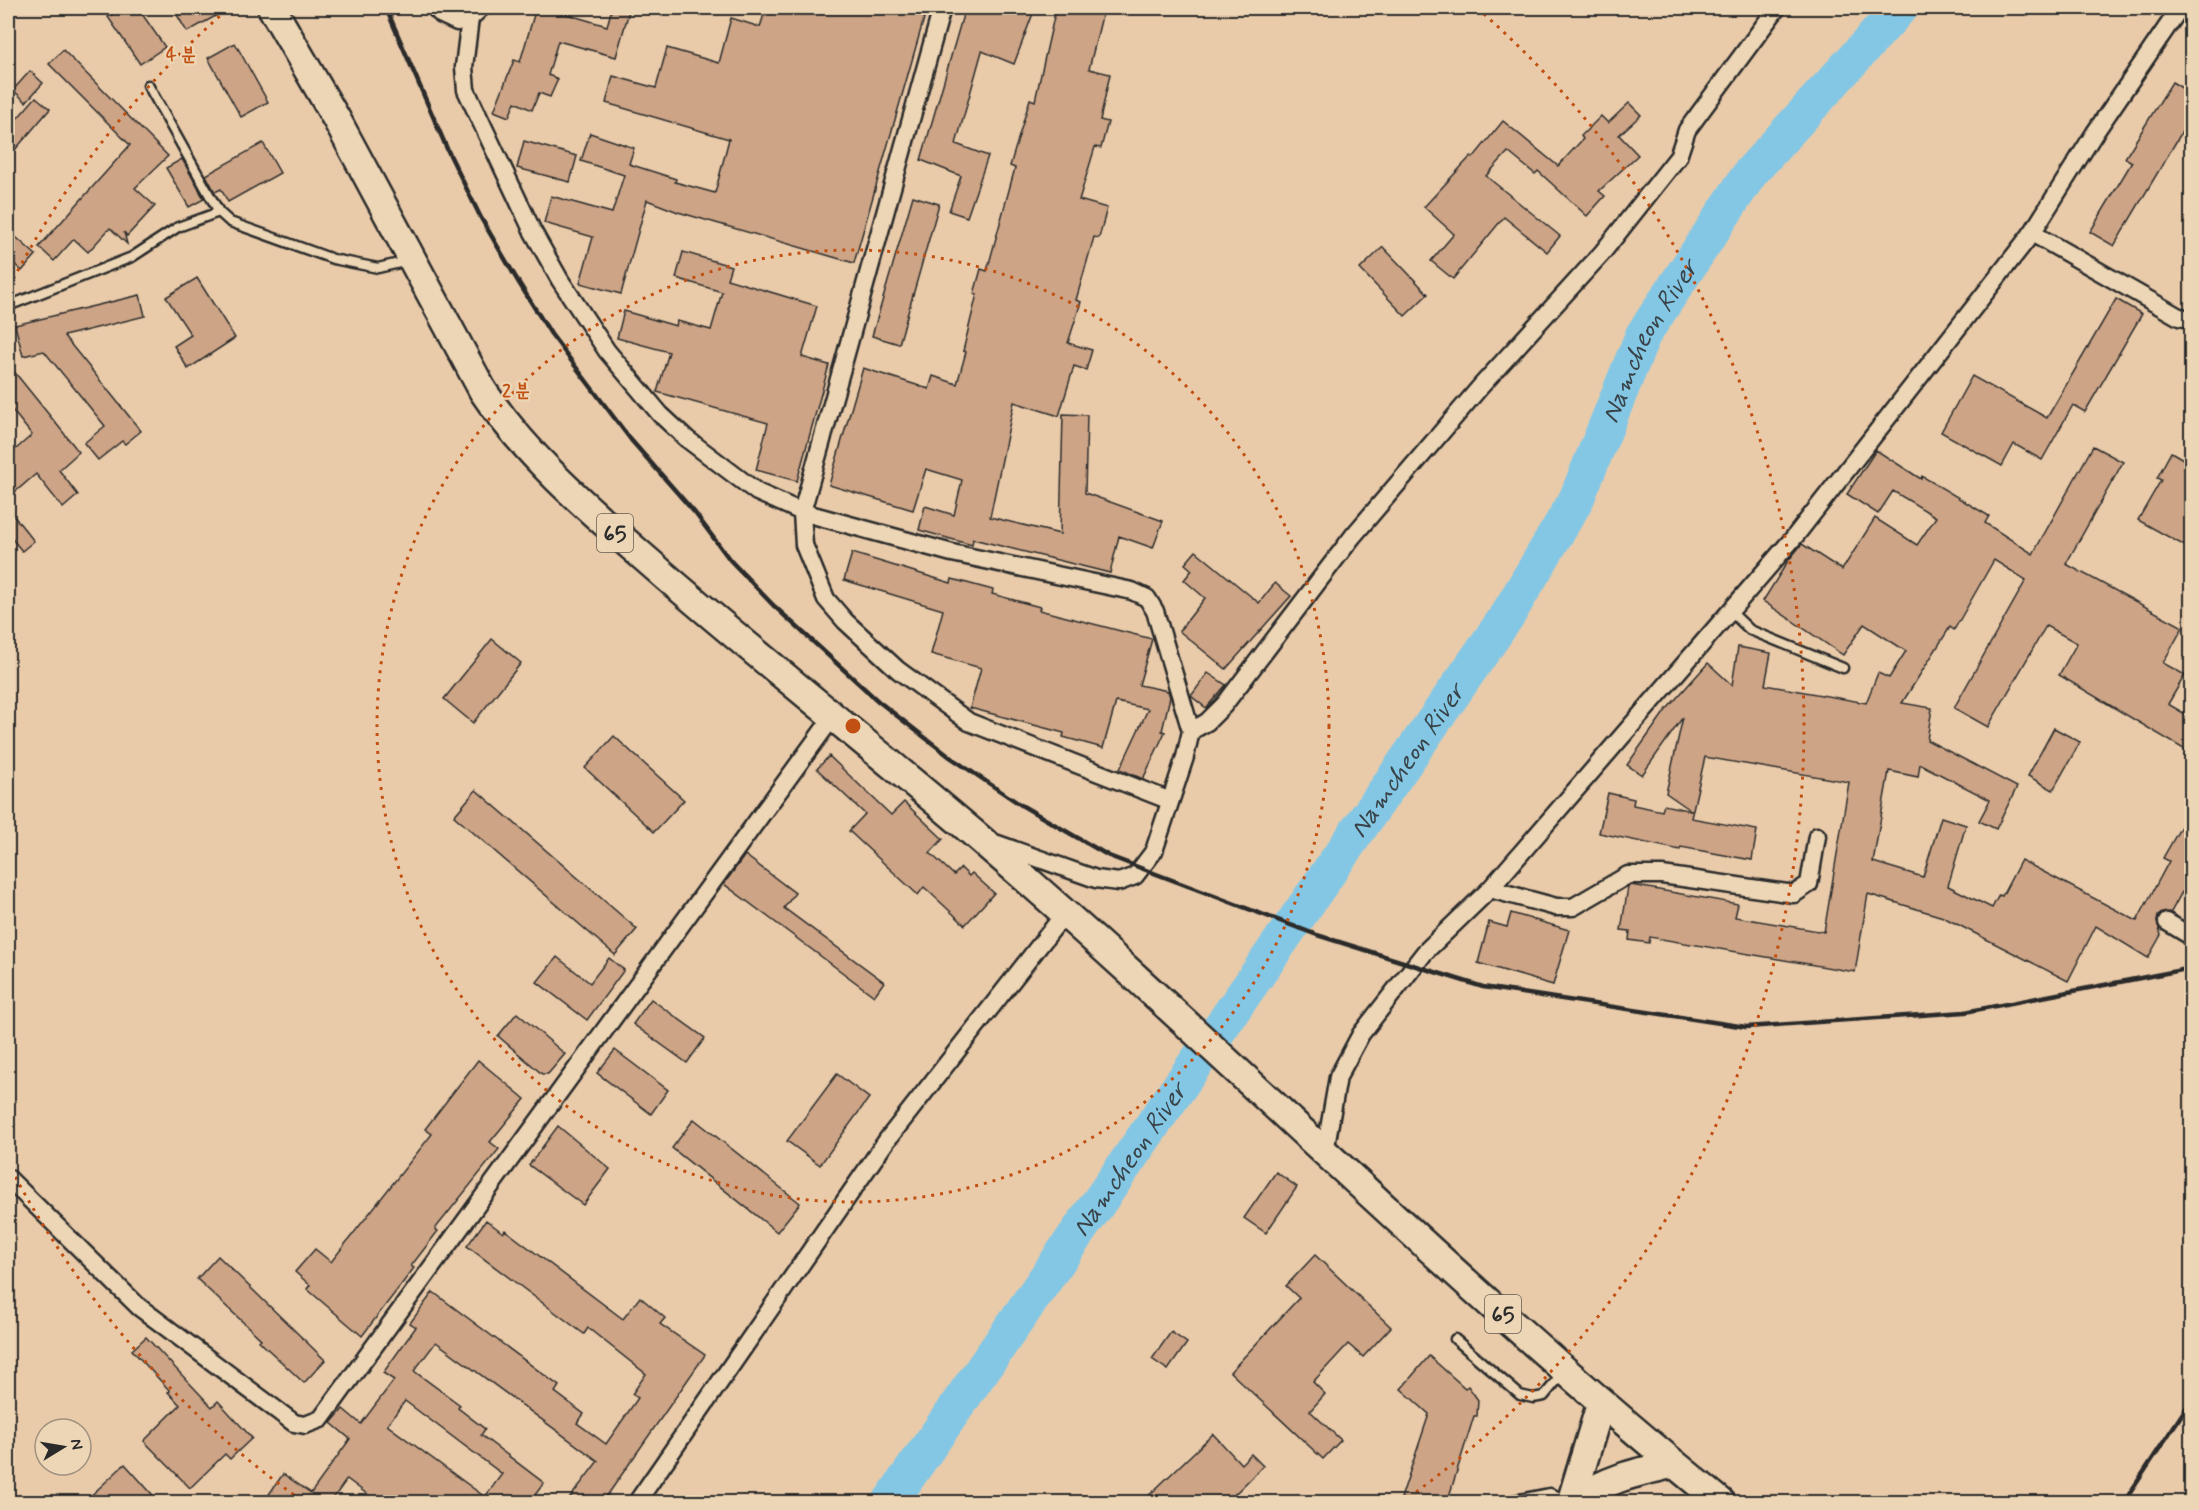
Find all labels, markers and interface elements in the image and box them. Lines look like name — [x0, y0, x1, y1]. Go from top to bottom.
text: 4 분 — [166, 43, 196, 67]
water label: Namcheon River — [1594, 251, 1709, 428]
text: 2 분 — [502, 379, 530, 403]
road number: 65 — [597, 514, 633, 552]
water label: Namcheon River — [1343, 675, 1475, 845]
centre of rings — [843, 716, 863, 736]
water label: Namcheon River — [1065, 1074, 1198, 1244]
road number: 65 — [1485, 1295, 1521, 1333]
north arrow — [33, 1417, 93, 1477]
text: N — [65, 1437, 88, 1452]

